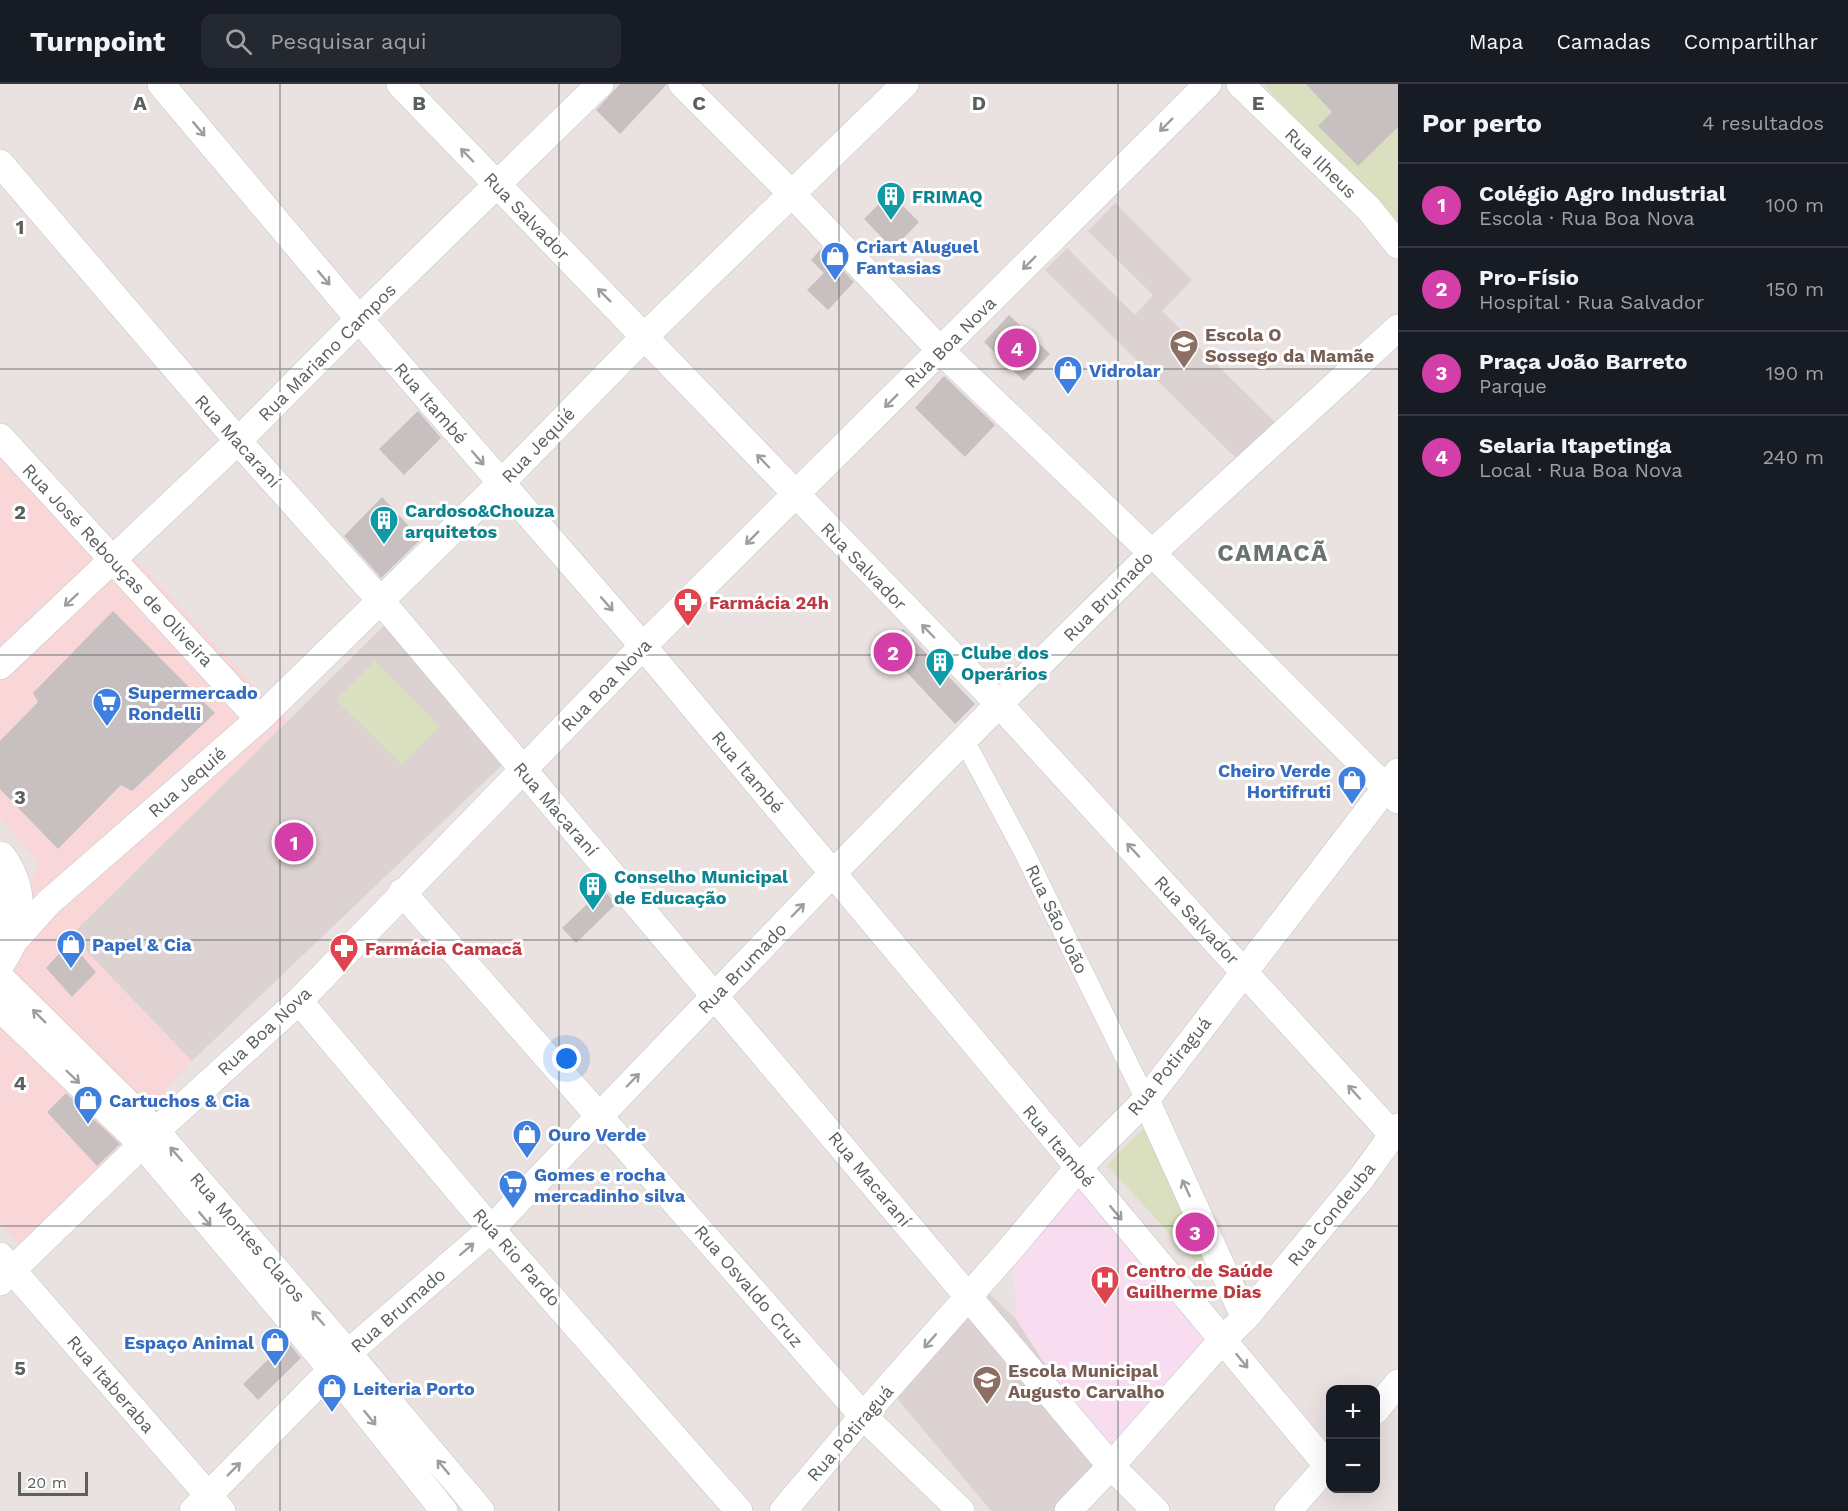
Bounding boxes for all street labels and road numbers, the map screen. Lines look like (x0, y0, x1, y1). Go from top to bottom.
street label: Rua Ilheus (1281, 124, 1361, 202)
street label: Rua Salvador (480, 168, 574, 264)
street label: Rua Mariano Campos (254, 279, 400, 425)
street label: Rua Boa Nova (900, 292, 1000, 392)
street label: Rua Itambé (390, 358, 472, 448)
street label: Rua Macaraní (191, 390, 285, 492)
street label: Rua Jequié (497, 403, 579, 487)
street label: Rua José Rebouças de Oliveira (18, 459, 218, 671)
street label: Rua Salvador (817, 518, 911, 614)
street label: Rua Brumado (1059, 547, 1157, 645)
street label: Rua Boa Nova (557, 634, 655, 736)
street label: Rua Itambé (708, 727, 788, 817)
street label: Rua Jequié (144, 742, 230, 822)
street label: Rua Macaraní (509, 758, 603, 860)
street label: Rua São João (1022, 861, 1092, 977)
street label: Rua Salvador (1150, 871, 1244, 969)
street label: Rua Brumado (693, 918, 791, 1018)
street label: Rua Boa Nova (213, 982, 315, 1080)
street label: Rua Potiraguá (1123, 1012, 1215, 1120)
street label: Rua Itambé (1019, 1101, 1099, 1191)
street label: Rua Macaraní (824, 1127, 916, 1231)
street label: Rua Condeuba (1283, 1158, 1379, 1270)
street label: Rua Montes Claros (186, 1168, 310, 1306)
street label: Rua Rio Pardo (469, 1204, 565, 1310)
street label: Rua Osvaldo Cruz (690, 1221, 808, 1351)
street label: Rua Brumado (346, 1263, 450, 1357)
street label: Rua Itaberaba (63, 1331, 159, 1437)
street label: Rua Potiraguá (802, 1381, 898, 1485)

